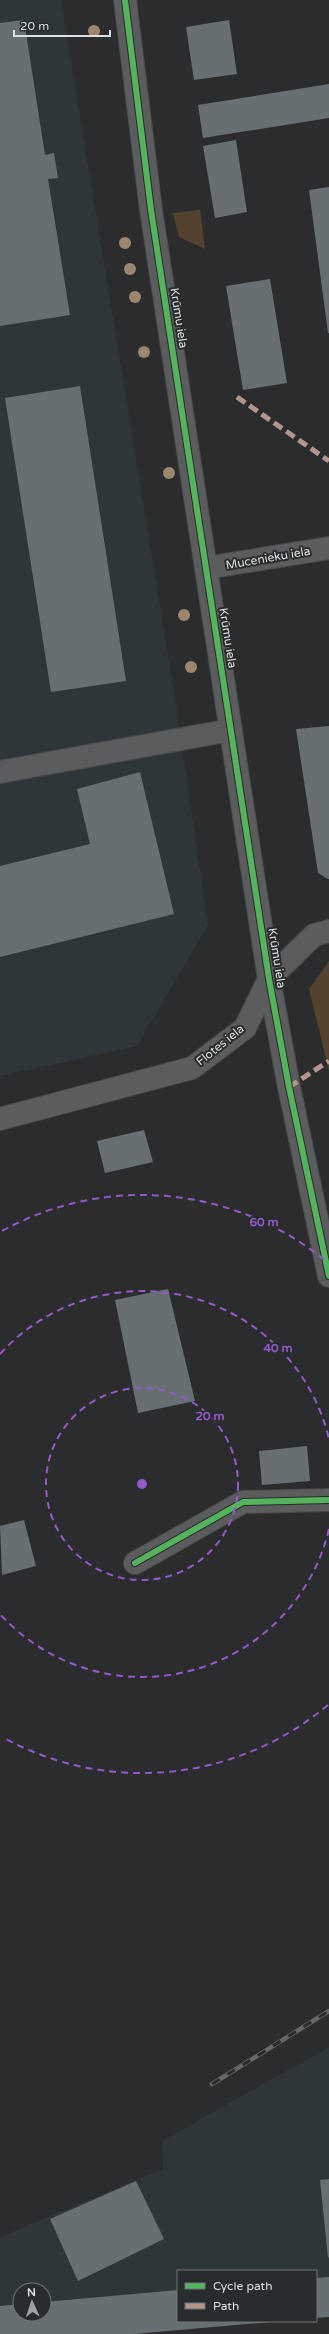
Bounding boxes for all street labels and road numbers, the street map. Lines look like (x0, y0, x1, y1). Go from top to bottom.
street label: Krūmu iela (167, 287, 191, 349)
street label: Mucenieku iela (225, 544, 311, 572)
street label: Krūmu iela (216, 607, 240, 669)
street label: Krūmu iela (265, 927, 289, 989)
street label: Flotes iela (193, 1022, 247, 1068)

